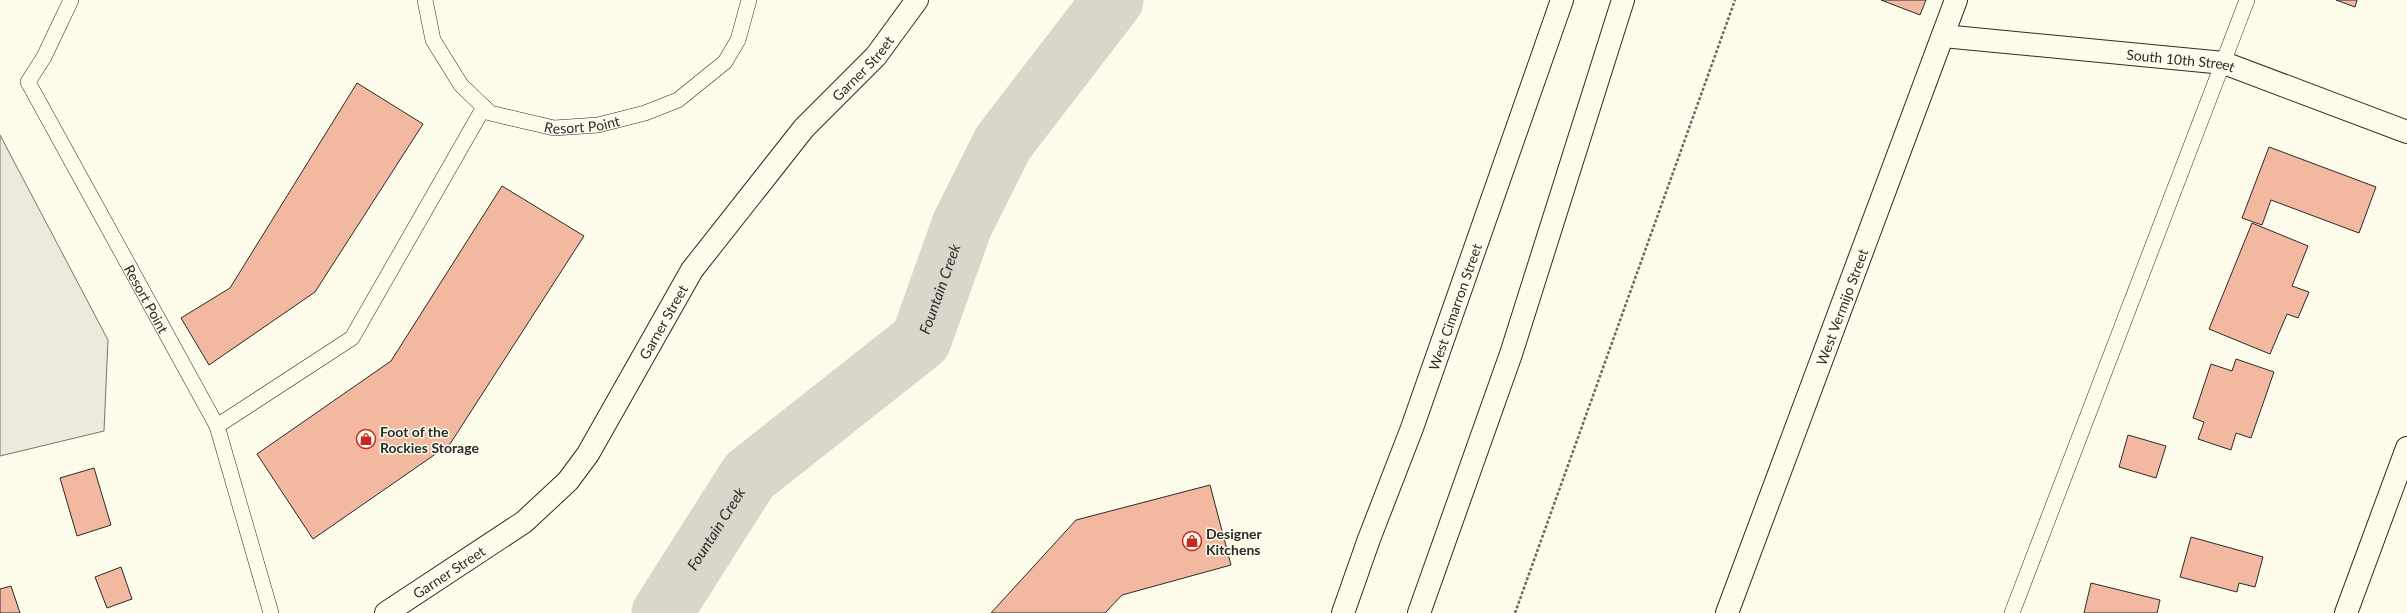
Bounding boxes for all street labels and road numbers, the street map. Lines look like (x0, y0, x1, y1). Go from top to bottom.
street label: Garner Street (828, 32, 897, 104)
street label: South 10th Street (2126, 45, 2238, 75)
street label: Resort Point (543, 111, 621, 137)
street label: West Cimarron Street (1424, 241, 1485, 372)
street label: West Vermijo Street (1812, 246, 1871, 367)
street label: Resort Point (121, 261, 173, 336)
street label: Garner Street (635, 281, 691, 362)
street label: Garner Street (409, 542, 488, 602)

